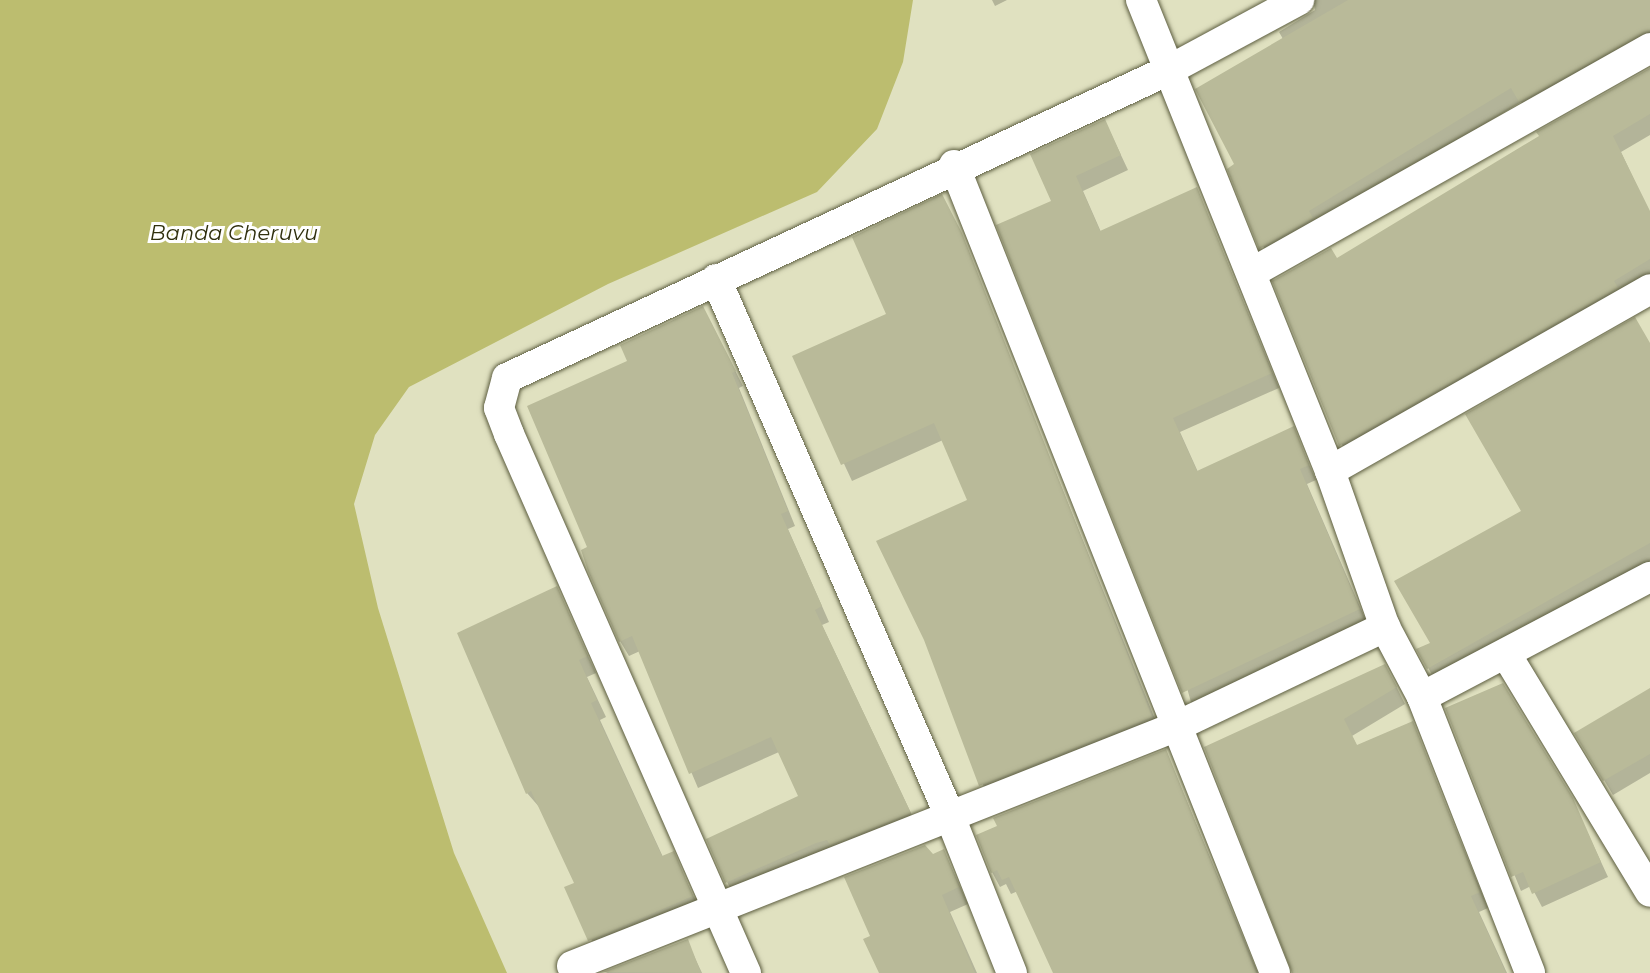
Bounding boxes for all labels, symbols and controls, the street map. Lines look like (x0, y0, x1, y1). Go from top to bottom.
water label: Banda Cheruvu (150, 220, 318, 246)

